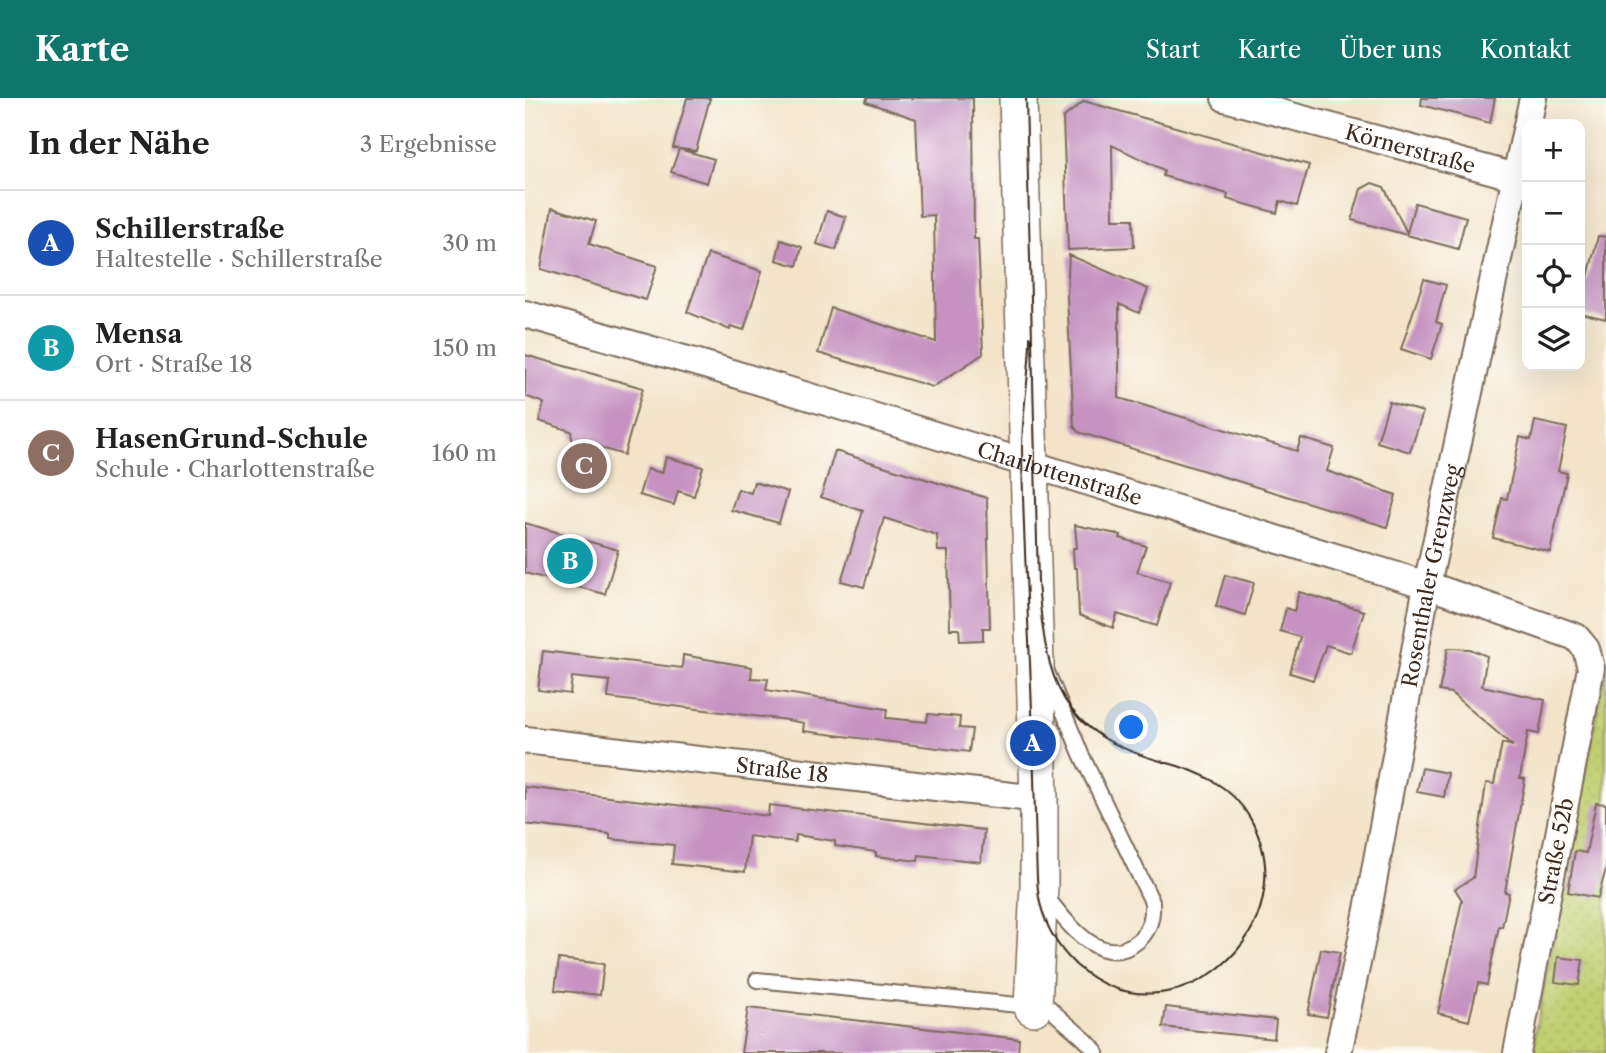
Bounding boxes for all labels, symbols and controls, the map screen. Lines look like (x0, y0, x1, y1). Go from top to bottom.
text: Karte (35, 29, 130, 70)
text: Start (1146, 35, 1200, 64)
text: Karte (1238, 35, 1301, 64)
text: Über uns (1339, 35, 1442, 64)
text: Kontakt (1480, 35, 1571, 64)
street label: Körnerstraße (1342, 119, 1478, 178)
map controls (1522, 119, 1585, 371)
button: + (1522, 119, 1585, 182)
text: In der Nähe (28, 125, 210, 162)
text: 3 Ergebnisse (360, 130, 497, 158)
button: − (1522, 182, 1585, 245)
text: Schillerstraße (95, 213, 285, 245)
text: A (42, 229, 60, 257)
text: 30 m (442, 229, 497, 257)
text: Haltestelle · Schillerstraße (95, 245, 383, 273)
button: locate (1522, 245, 1585, 308)
button: layers (1522, 308, 1585, 371)
text: Mensa (95, 318, 183, 350)
text: B (42, 334, 60, 362)
text: 150 m (433, 334, 497, 362)
text: Ort · Straße 18 (95, 350, 253, 378)
text: HasenGrund-Schule (95, 423, 368, 455)
street label: Charlottenstraße (974, 436, 1145, 510)
text: C (42, 439, 60, 467)
text: 160 m (432, 439, 497, 467)
pin: C (561, 440, 607, 492)
text: Schule · Charlottenstraße (95, 455, 375, 483)
street label: Rosenthaler Grenzweg (1396, 461, 1466, 689)
pin: B (547, 535, 593, 587)
your location (1114, 710, 1148, 744)
pin: A (1010, 717, 1056, 769)
street label: Straße 18 (735, 752, 830, 787)
street label: Straße 52b (1533, 796, 1579, 906)

